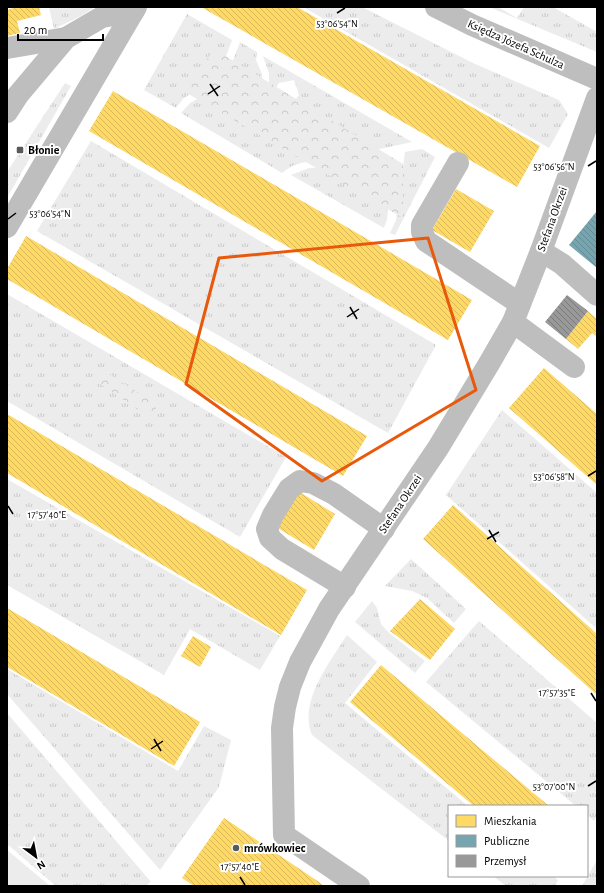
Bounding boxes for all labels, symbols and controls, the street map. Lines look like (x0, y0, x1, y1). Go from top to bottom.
scale bar (18, 16, 103, 42)
street label: Księdza Józefa Schulza (466, 17, 567, 71)
text: 53°06'54"N (316, 19, 358, 29)
text: 20 m (24, 24, 47, 36)
place label: Błonie (28, 144, 60, 156)
marker: Błonie (15, 145, 25, 155)
text: 53°06'56"N (533, 162, 575, 172)
street label: Stefana Okrzei (535, 185, 569, 253)
text: 53°06'54"N (29, 209, 71, 219)
text: 53°06'58"N (533, 472, 575, 482)
street label: Stefana Okrzei (376, 473, 424, 535)
text: 17°57'40"E (28, 510, 66, 520)
text: 17°57'35"E (539, 688, 575, 698)
text: 53°07'00"N (533, 782, 575, 792)
legend (448, 805, 588, 877)
text: Mieszkania (484, 815, 537, 827)
text: Publiczne (484, 835, 530, 847)
north arrow (16, 837, 56, 877)
place label: mrówkowiec (244, 842, 306, 854)
marker: mrówkowiec (231, 843, 241, 853)
text: Przemysł (484, 855, 527, 868)
text: N (35, 858, 47, 872)
text: 17°57'40"E (221, 862, 259, 872)

